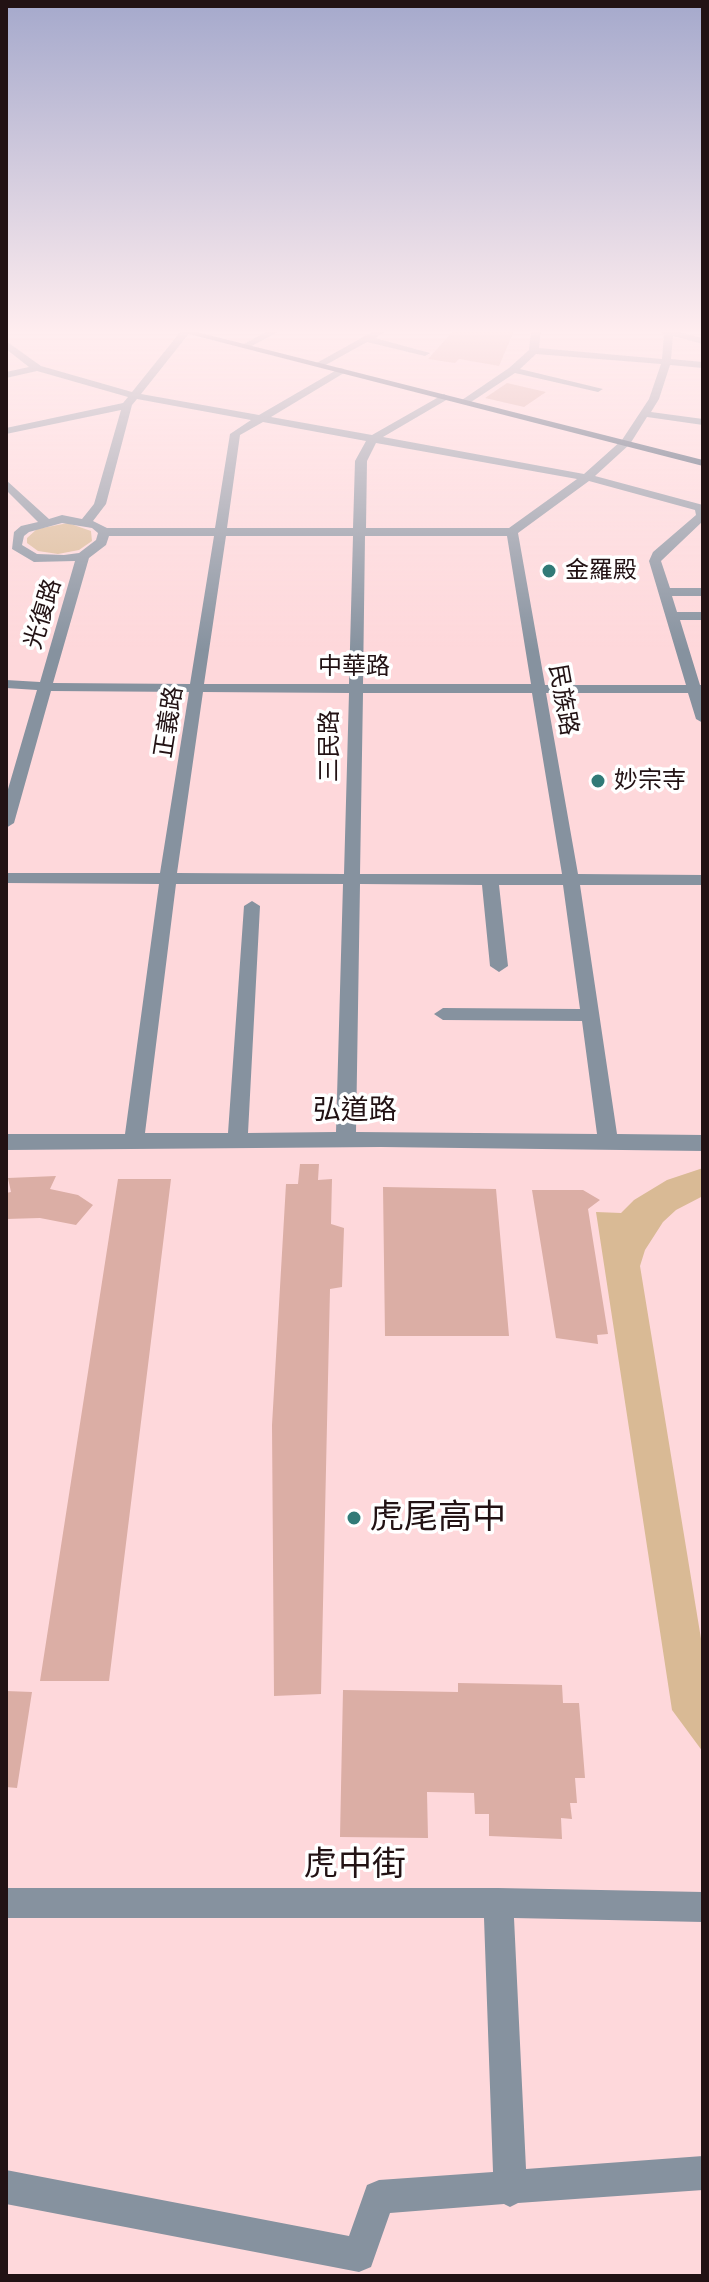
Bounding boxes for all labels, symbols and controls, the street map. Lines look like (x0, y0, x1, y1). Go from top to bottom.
place label: 金羅殿 (565, 557, 637, 585)
marker: 金羅殿 (540, 562, 558, 580)
street label: 光復路 (19, 575, 67, 653)
street label: 中華路 (318, 653, 390, 681)
street label: 民族路 (543, 662, 583, 738)
street label: 正義路 (149, 684, 189, 760)
street label: 三民路 (316, 710, 344, 782)
place label: 妙宗寺 (614, 767, 686, 795)
marker: 妙宗寺 (589, 772, 607, 790)
street label: 弘道路 (313, 1094, 397, 1128)
place label: 虎尾高中 (370, 1498, 506, 1538)
marker: 虎尾高中 (345, 1509, 363, 1527)
street label: 虎中街 (304, 1845, 406, 1885)

